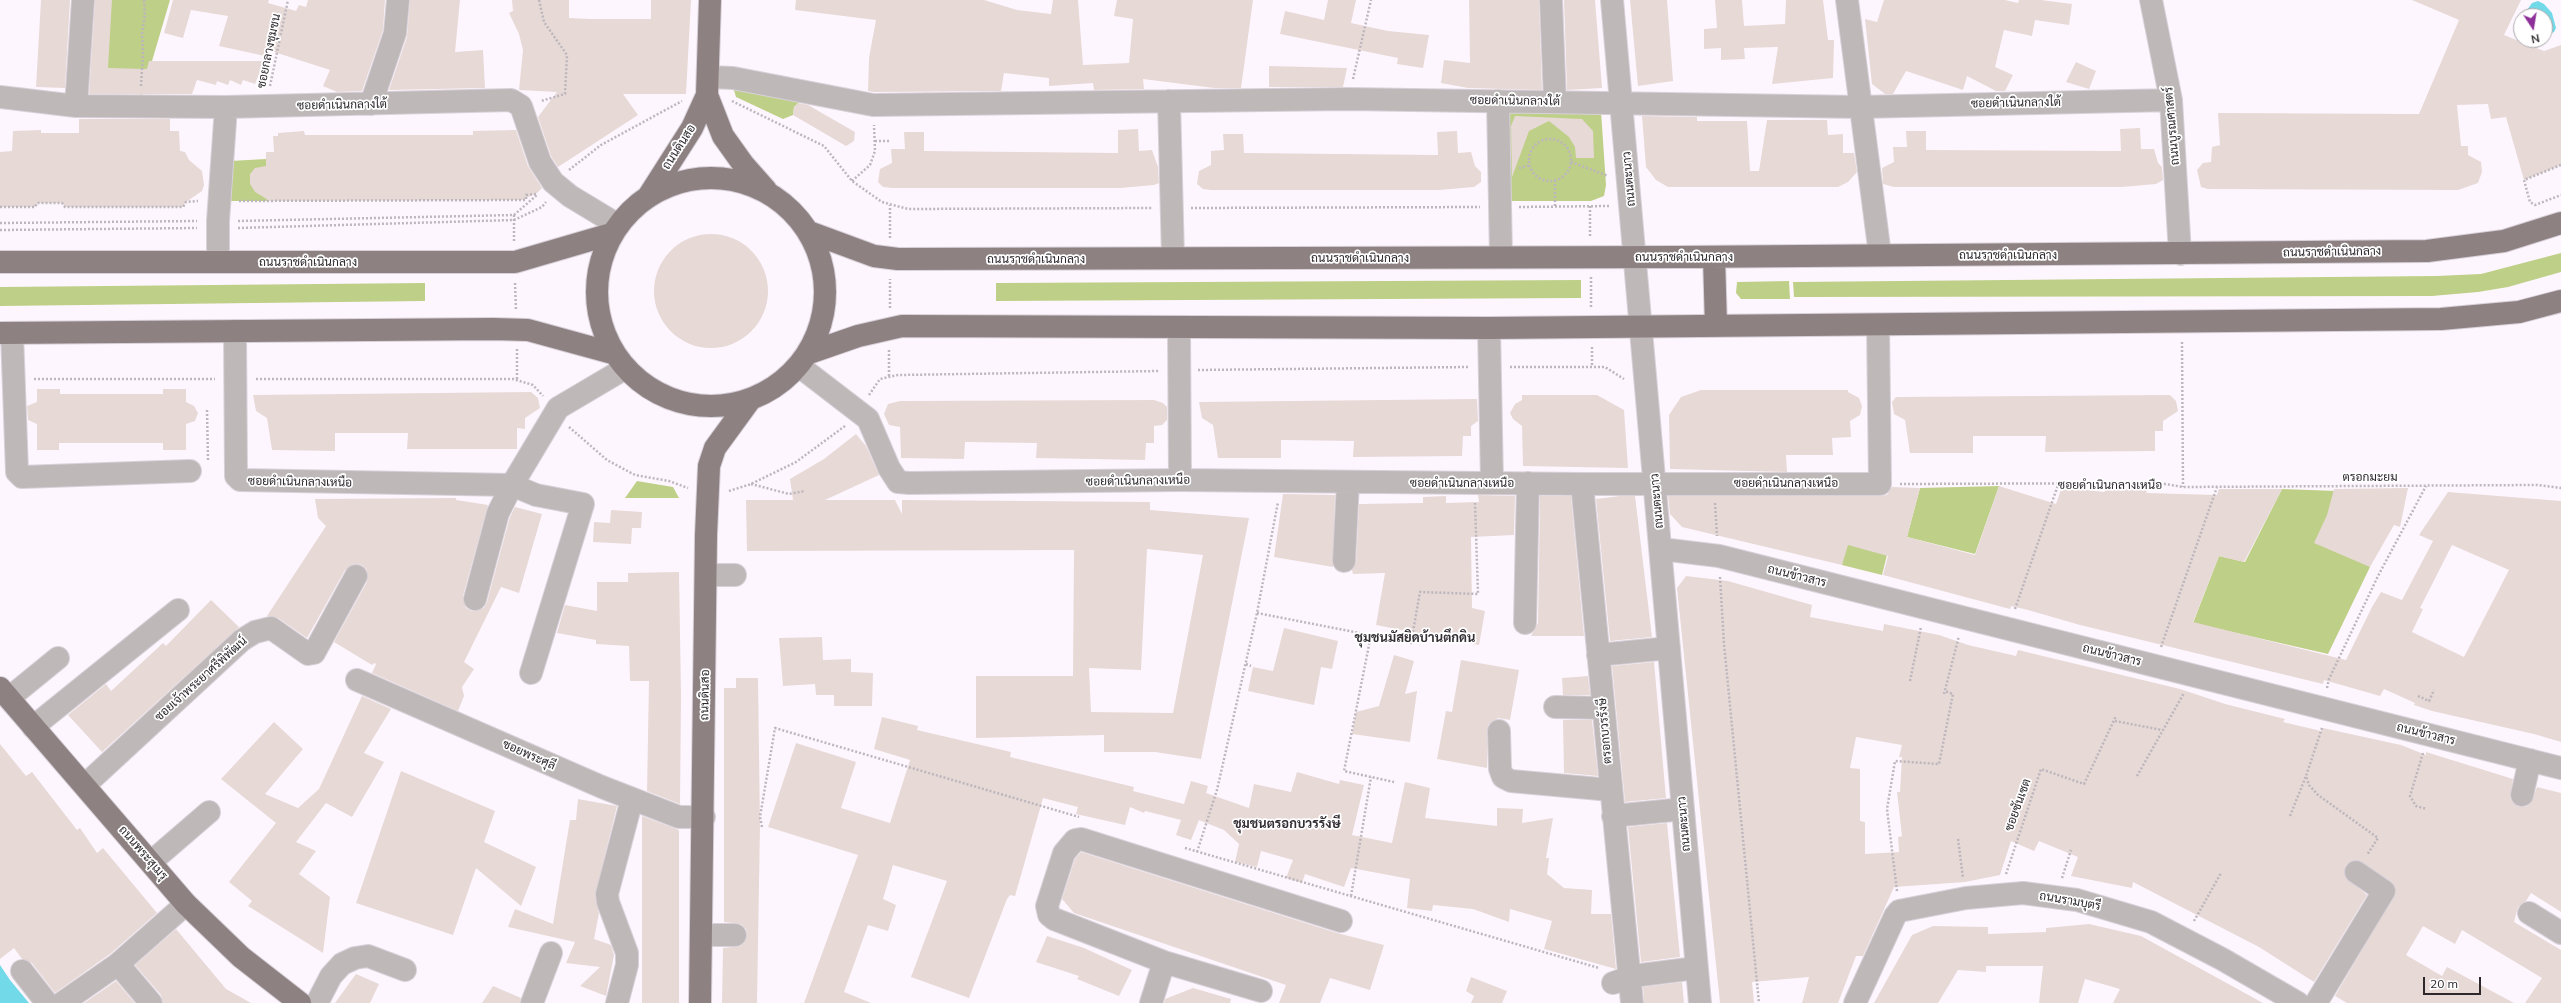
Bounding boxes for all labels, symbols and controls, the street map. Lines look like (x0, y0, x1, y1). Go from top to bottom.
north arrow (2513, 8, 2553, 48)
street label: ซอยกลางชุมชน (254, 12, 284, 90)
text: N (2530, 31, 2541, 46)
street label: ถนนบูรณศาสตร์ (2161, 86, 2183, 166)
street label: ซอยดำเนินกลางใต้ (1470, 93, 1560, 109)
street label: ซอยดำเนินกลางใต้ (1971, 95, 2061, 111)
street label: ซอยดำเนินกลางใต้ (297, 97, 387, 113)
street label: ถนนดินสอ (659, 122, 699, 172)
street label: ถนนตะนาว (1619, 151, 1639, 207)
street label: ถนนราชดำเนินกลาง (2283, 244, 2381, 260)
street label: ถนนราชดำเนินกลาง (1959, 248, 2057, 262)
street label: ถนนราชดำเนินกลาง (1635, 250, 1733, 264)
street label: ถนนราชดำเนินกลาง (1311, 251, 1409, 265)
street label: ถนนราชดำเนินกลาง (987, 252, 1085, 266)
street label: ถนนราชดำเนินกลาง (259, 255, 357, 269)
street label: ตรอกมะยม (2342, 470, 2398, 484)
street label: ซอยดำเนินกลางเหนือ (1086, 473, 1190, 489)
street label: ถนนตะนาว (1647, 473, 1667, 529)
street label: ซอยดำเนินกลางเหนือ (248, 474, 352, 490)
street label: ซอยดำเนินกลางเหนือ (1410, 476, 1514, 490)
street label: ซอยดำเนินกลางเหนือ (1734, 476, 1838, 490)
street label: ซอยดำเนินกลางเหนือ (2058, 478, 2162, 492)
street label: ถนนข้าวสาร (1766, 562, 1828, 590)
district label: ชุมชนมัสยิดบ้านตึกดิน (1354, 630, 1476, 646)
street label: ซอยเจ้าพระยาศรีพิพัฒน์ (152, 634, 250, 724)
street label: ถนนข้าวสาร (2081, 641, 2143, 669)
street label: ถนนดินสอ (697, 669, 713, 721)
street label: ตรอกบวรรังษี (1595, 697, 1615, 765)
street label: ถนนข้าวสาร (2395, 720, 2457, 748)
street label: ซอยพระศุลี (500, 737, 558, 773)
street label: ซอยซันเซต (2002, 777, 2034, 833)
street label: ถนนตะนาว (1674, 796, 1694, 852)
district label: ชุมชนตรอกบวรรังษี (1233, 816, 1341, 832)
street label: ถนนพระสุเมรุ (116, 823, 170, 883)
street label: ถนนรามบุตรี (2038, 889, 2102, 913)
scale bar (2425, 969, 2483, 995)
text: 20 m (2430, 976, 2458, 991)

